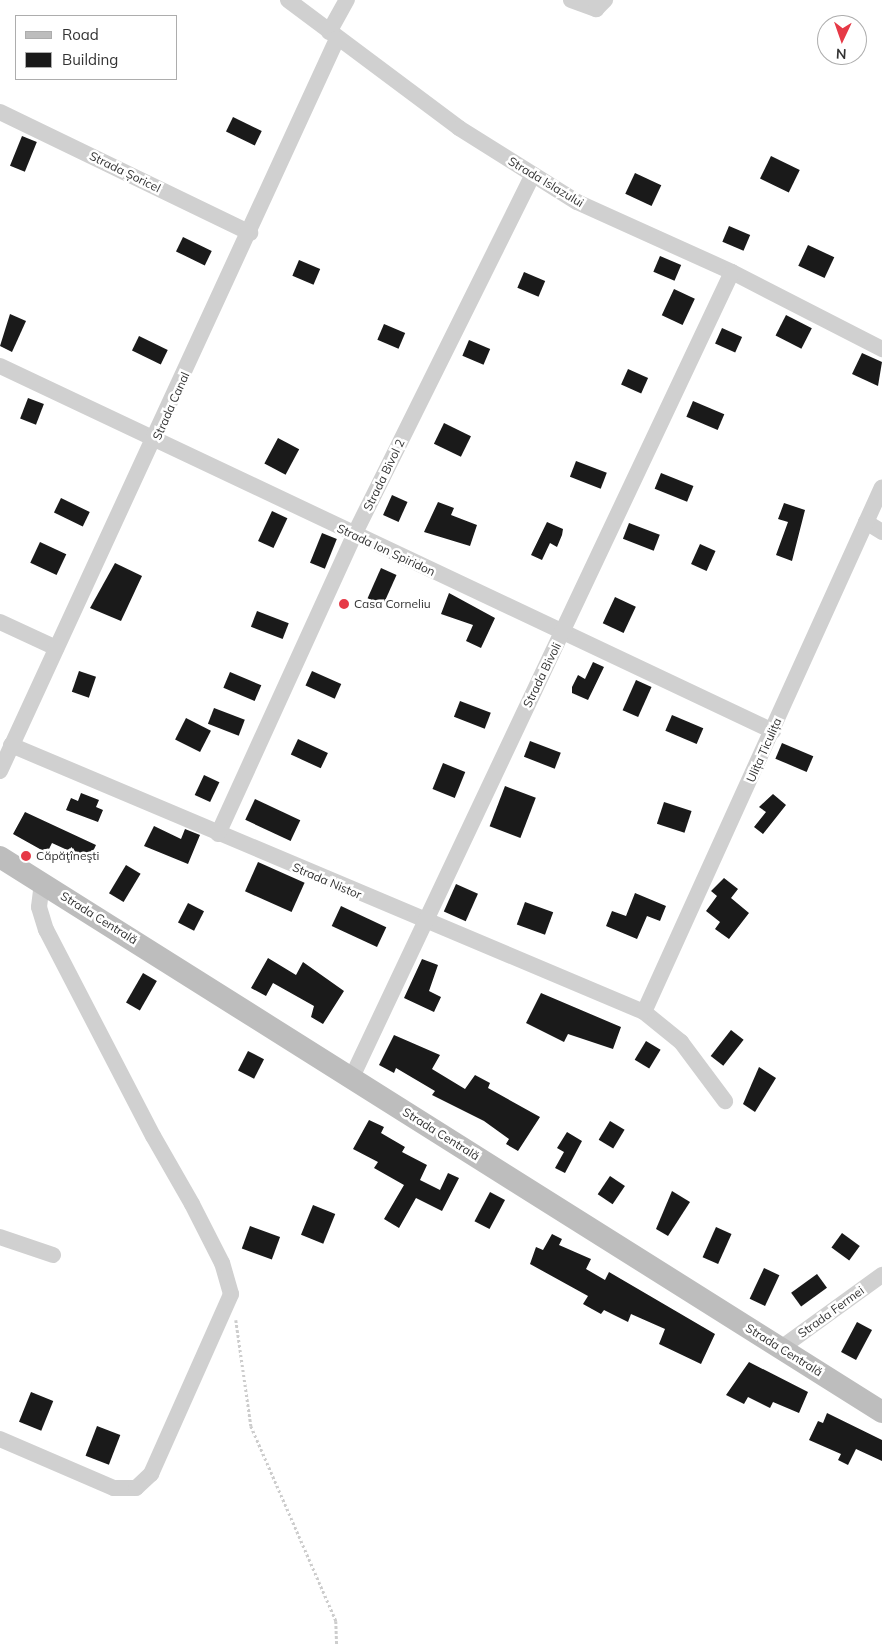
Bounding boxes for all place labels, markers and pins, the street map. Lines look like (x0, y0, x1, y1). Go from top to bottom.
place label: Casa Corneliu (354, 597, 431, 611)
marker: Casa Corneliu (338, 598, 350, 610)
place label: Căpăţîneşti (36, 849, 99, 863)
marker: Căpăţîneşti (20, 850, 32, 862)

